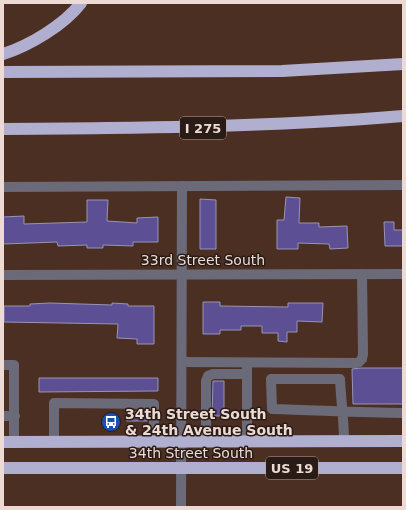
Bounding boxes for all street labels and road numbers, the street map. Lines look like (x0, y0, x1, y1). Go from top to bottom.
road number: I 275 (180, 117, 226, 139)
street label: 33rd Street South (141, 252, 265, 268)
street label: 34th Street South (129, 445, 253, 461)
road number: US 19 (266, 457, 318, 479)

